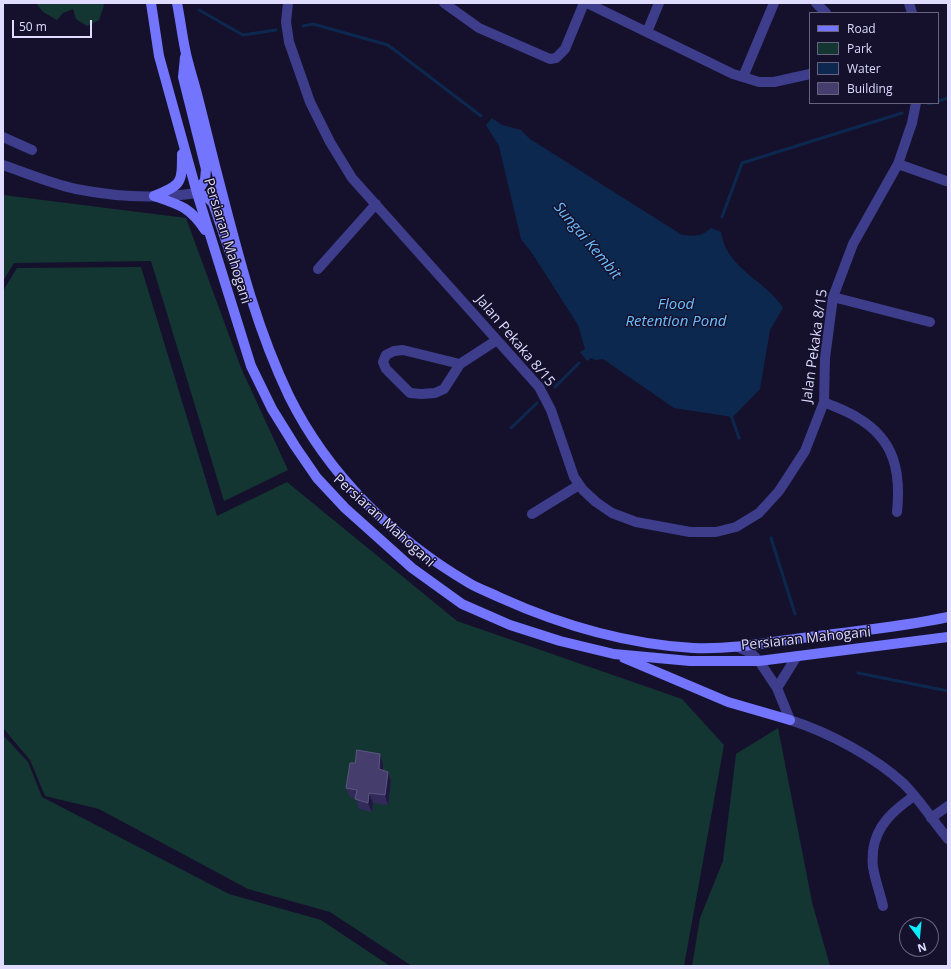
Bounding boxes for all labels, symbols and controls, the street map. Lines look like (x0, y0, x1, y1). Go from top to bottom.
scale bar (14, 12, 94, 38)
legend (809, 12, 939, 104)
text: 50 m (19, 18, 47, 35)
text: Road (847, 20, 876, 37)
text: Park (847, 40, 872, 57)
text: Water (847, 60, 881, 77)
text: Building (847, 80, 892, 97)
street label: Persiaran Mahogani (200, 176, 254, 306)
water label: Sungai Kembit (550, 199, 624, 283)
street label: Jalan Pekaka 8/15 (799, 288, 831, 404)
street label: Jalan Pekaka 8/15 (472, 292, 558, 390)
water label: Flood Retention Pond (625, 296, 727, 331)
street label: Persiaran Mahogani (330, 471, 438, 571)
street label: Persiaran Mahogani (740, 624, 872, 654)
north arrow (899, 917, 939, 957)
text: N (916, 940, 929, 956)

